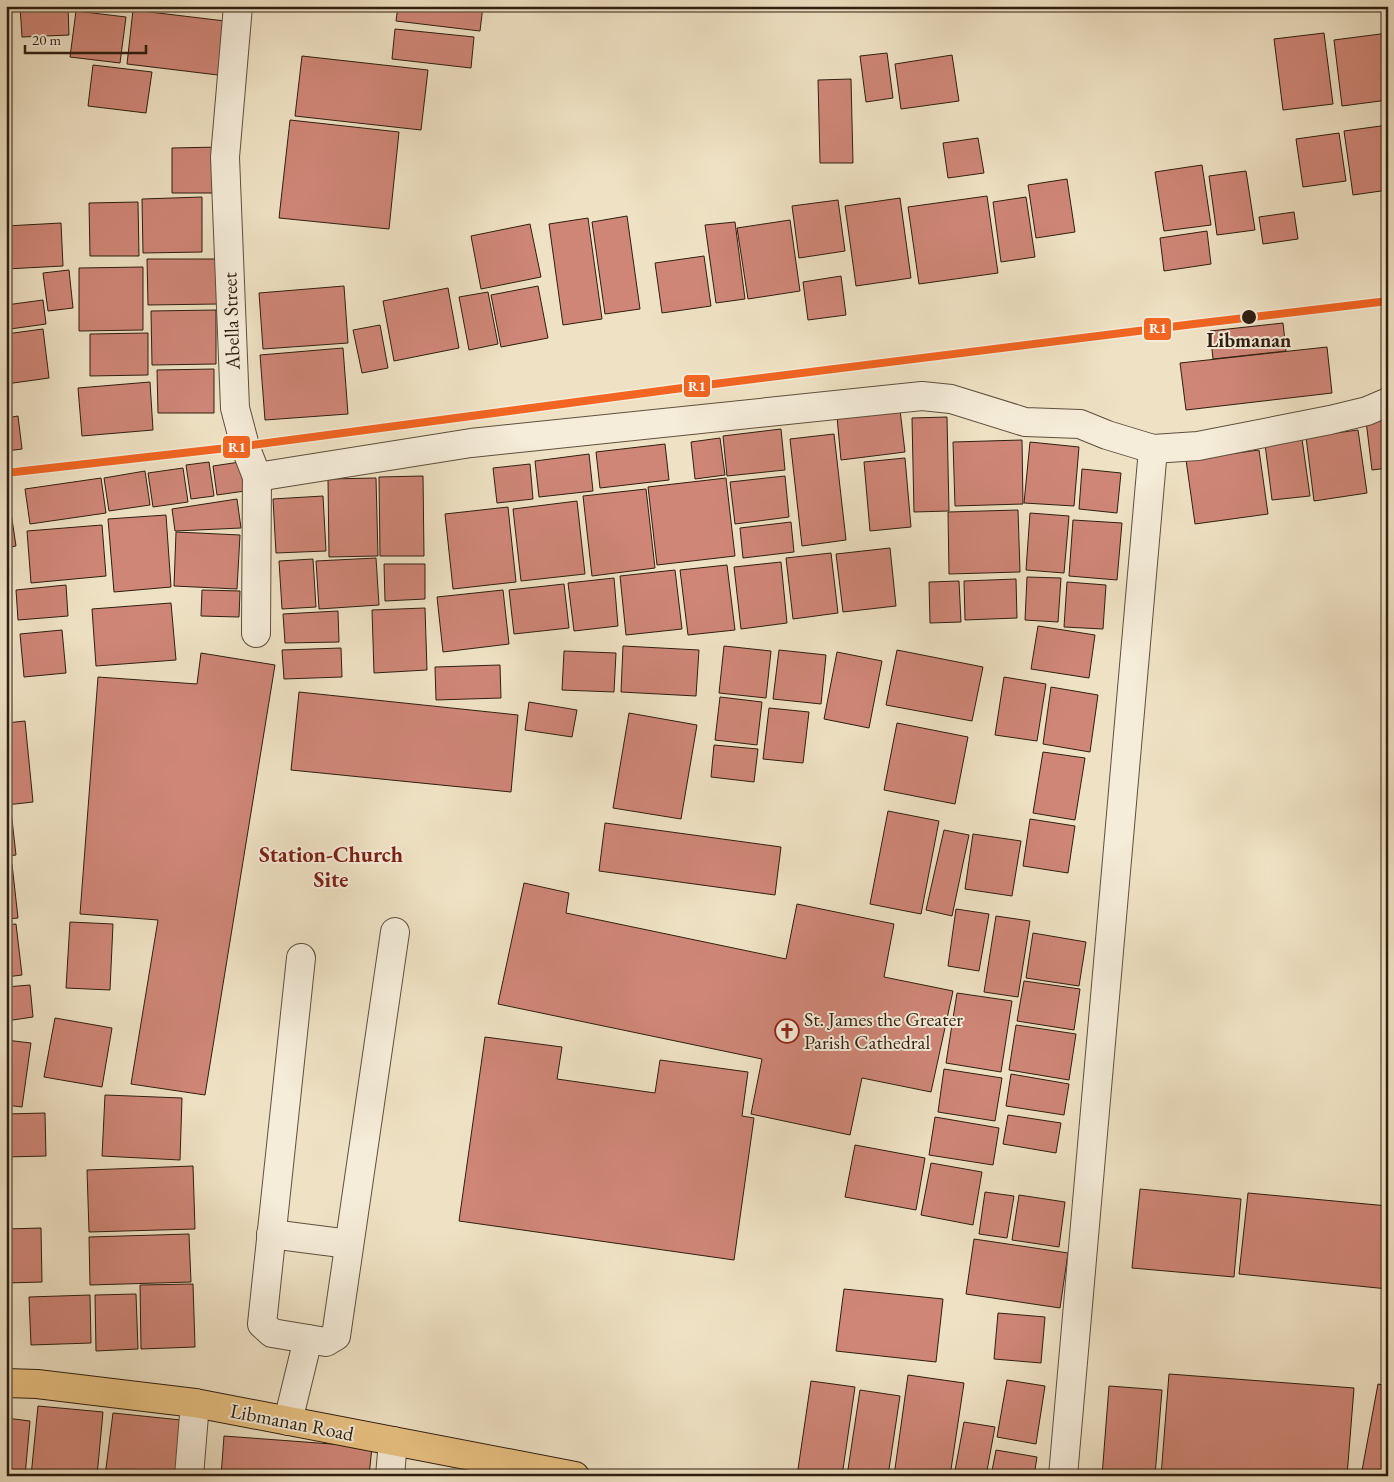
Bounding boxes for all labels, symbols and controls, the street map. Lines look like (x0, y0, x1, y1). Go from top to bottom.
scale bar (25, 22, 146, 54)
text: 20 m (32, 30, 61, 49)
street label: Abella Street (216, 271, 246, 371)
marker: Libmanan (1240, 308, 1258, 326)
line badge: R1 (1143, 317, 1172, 341)
text: R1 (1149, 319, 1167, 337)
place label: Libmanan (1207, 327, 1291, 353)
line badge: R1 (683, 374, 711, 398)
text: R1 (688, 377, 706, 395)
line badge: R1 (222, 435, 251, 459)
text: R1 (228, 438, 246, 456)
district label: Station-Church Site (259, 840, 403, 894)
place label: St. James the Greater Parish Cathedral (804, 1006, 963, 1055)
church icon: St. James the Greater Parish Cathedral (774, 1018, 800, 1044)
street label: Libmanan Road (228, 1397, 357, 1447)

